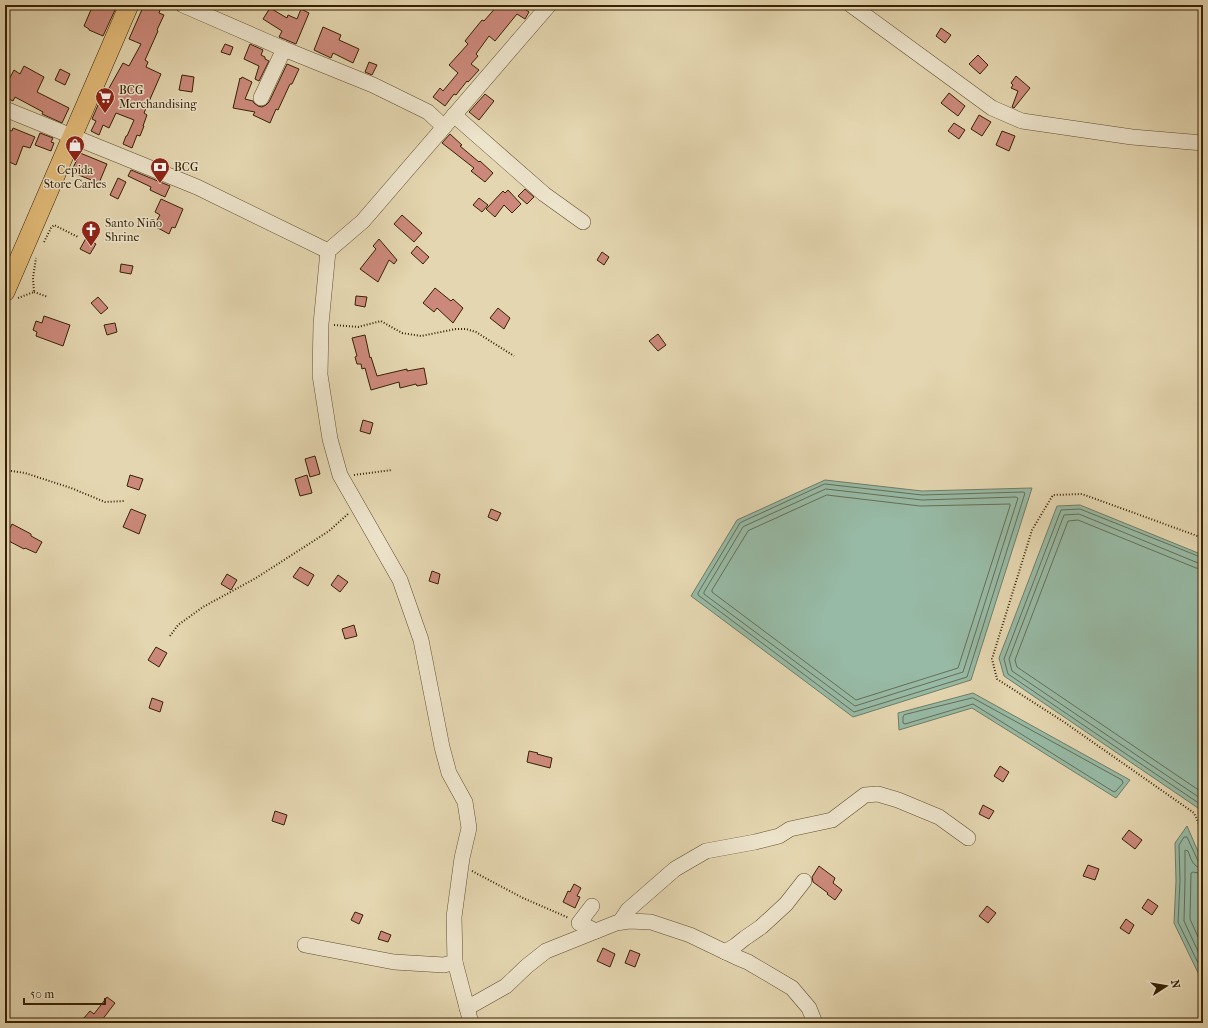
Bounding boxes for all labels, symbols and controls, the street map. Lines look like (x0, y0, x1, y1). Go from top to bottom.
place label: BCG Merchandising (119, 83, 197, 111)
supermarket icon: BCG Merchandising (94, 86, 116, 114)
shop icon: Cepida Store Carles (64, 134, 86, 162)
bank icon: BCG (149, 156, 171, 184)
place label: BCG (174, 160, 199, 174)
place label: Cepida Store Carles (44, 163, 107, 191)
place label: Santo Niño Shrine (105, 216, 162, 244)
church icon: Santo Niño Shrine (80, 219, 102, 247)
north arrow (1146, 966, 1186, 1006)
text: N (1168, 979, 1183, 990)
scale bar (24, 980, 105, 1006)
text: 50 m (30, 987, 54, 1001)

